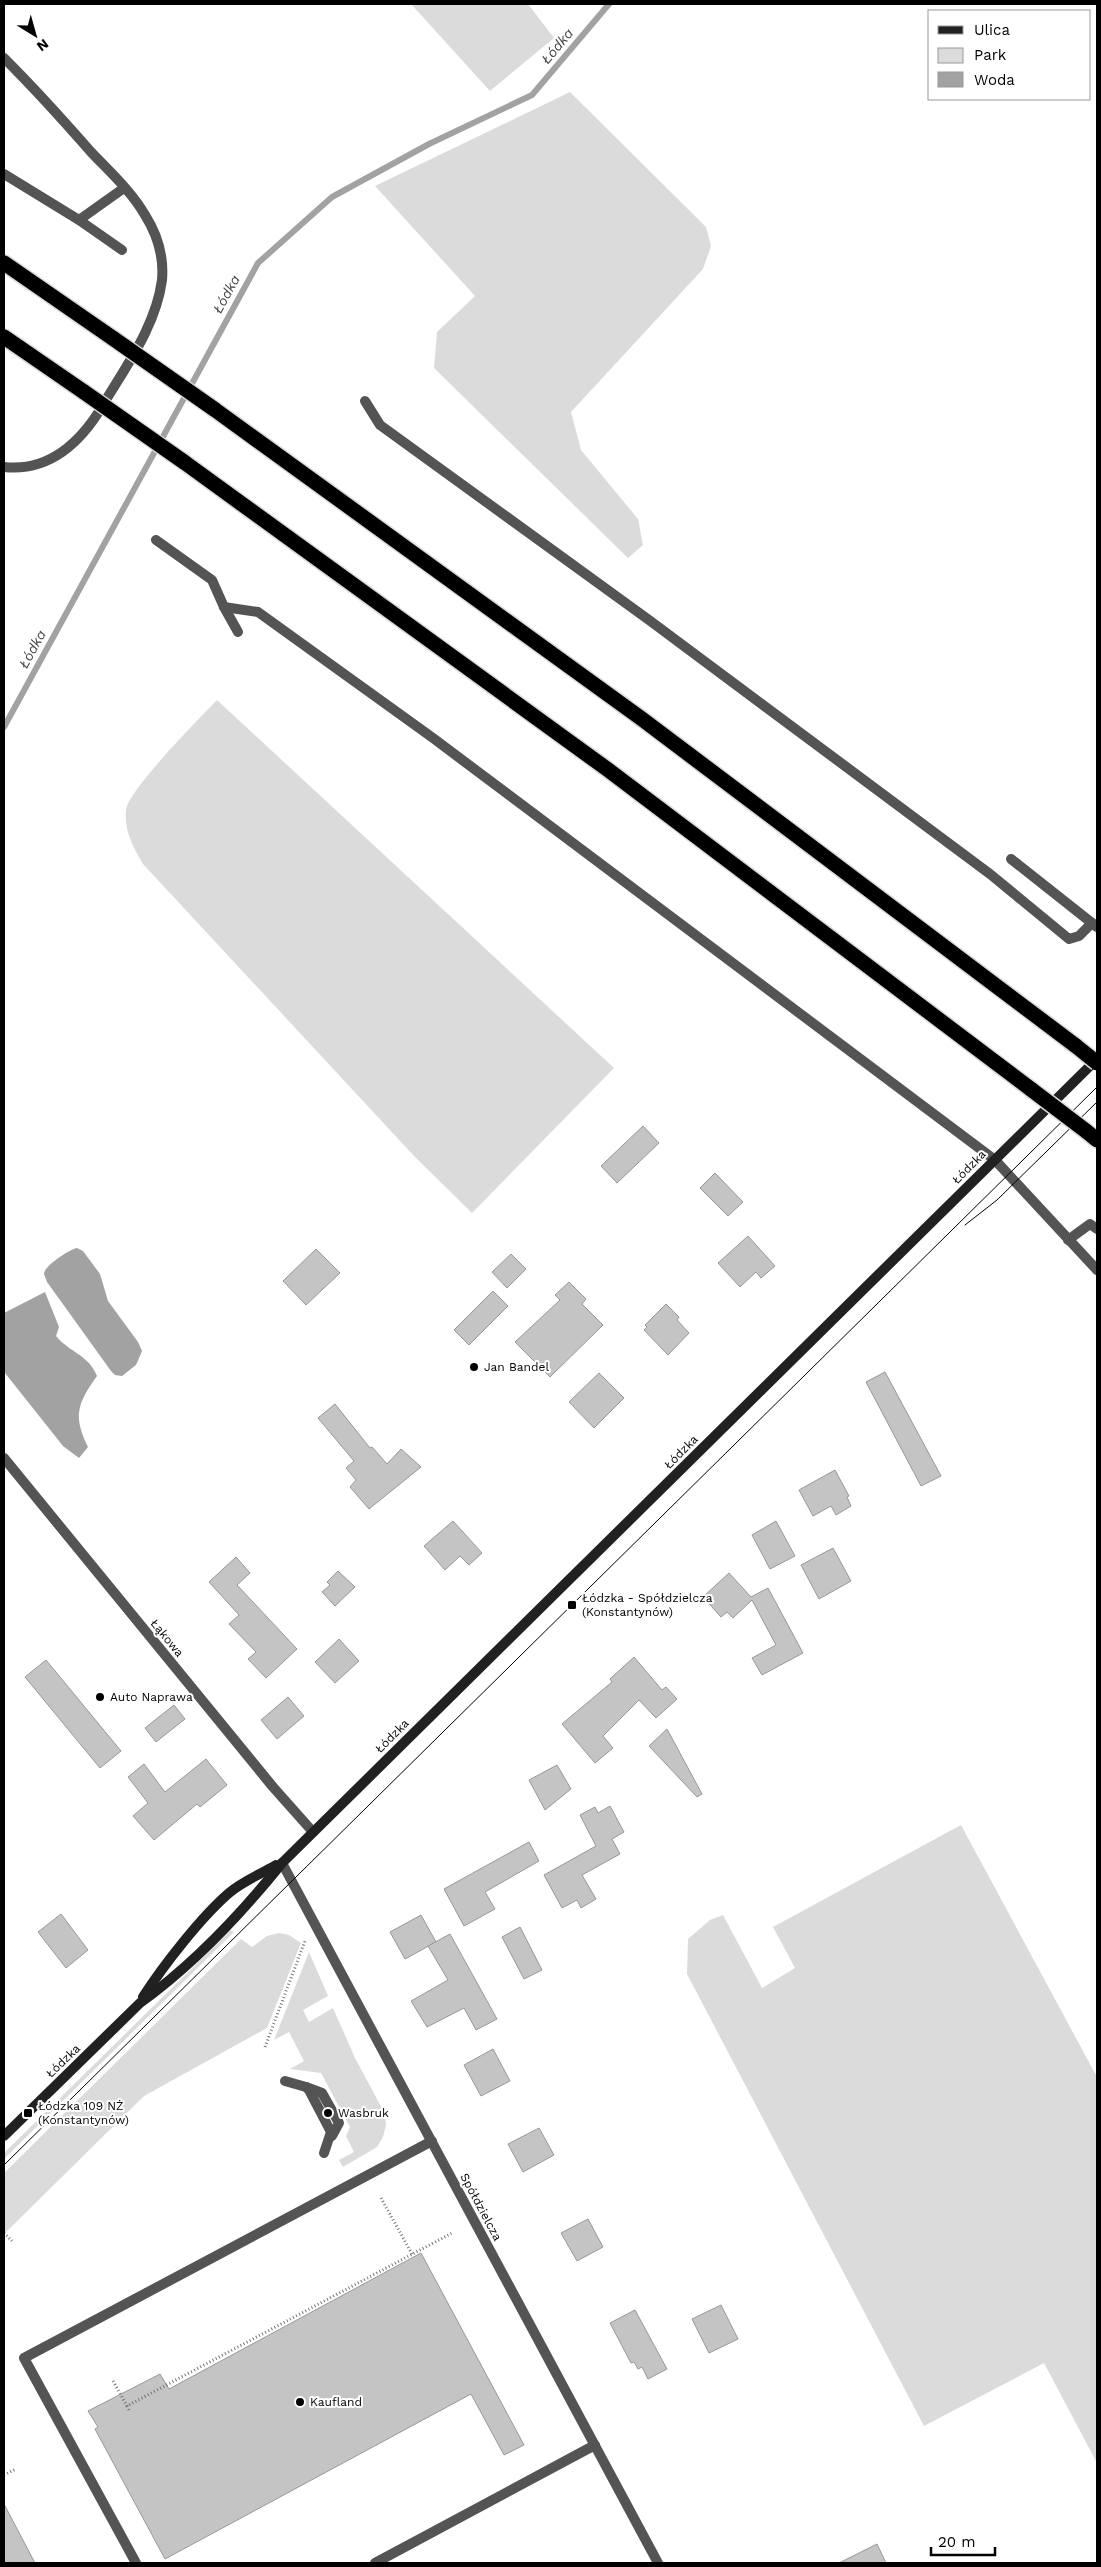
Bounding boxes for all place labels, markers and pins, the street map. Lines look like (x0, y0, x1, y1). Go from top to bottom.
place label: Jan Bandel (484, 1360, 549, 1374)
marker: Jan Bandel (468, 1361, 480, 1373)
place label: Łódzka - Spółdzielcza (Konstantynów) (582, 1591, 713, 1619)
marker: Łódzka - Spółdzielcza (Konstantynów) (566, 1599, 578, 1611)
place label: Auto Naprawa (110, 1690, 193, 1704)
marker: Auto Naprawa (94, 1691, 106, 1703)
place label: Łódzka 109 NŻ (Konstantynów) (38, 2099, 129, 2127)
place label: Wasbruk (338, 2106, 389, 2120)
marker: Łódzka 109 NŻ (Konstantynów) (22, 2107, 34, 2119)
marker: Wasbruk (322, 2107, 334, 2119)
place label: Kaufland (310, 2395, 362, 2409)
marker: Kaufland (294, 2396, 306, 2408)

